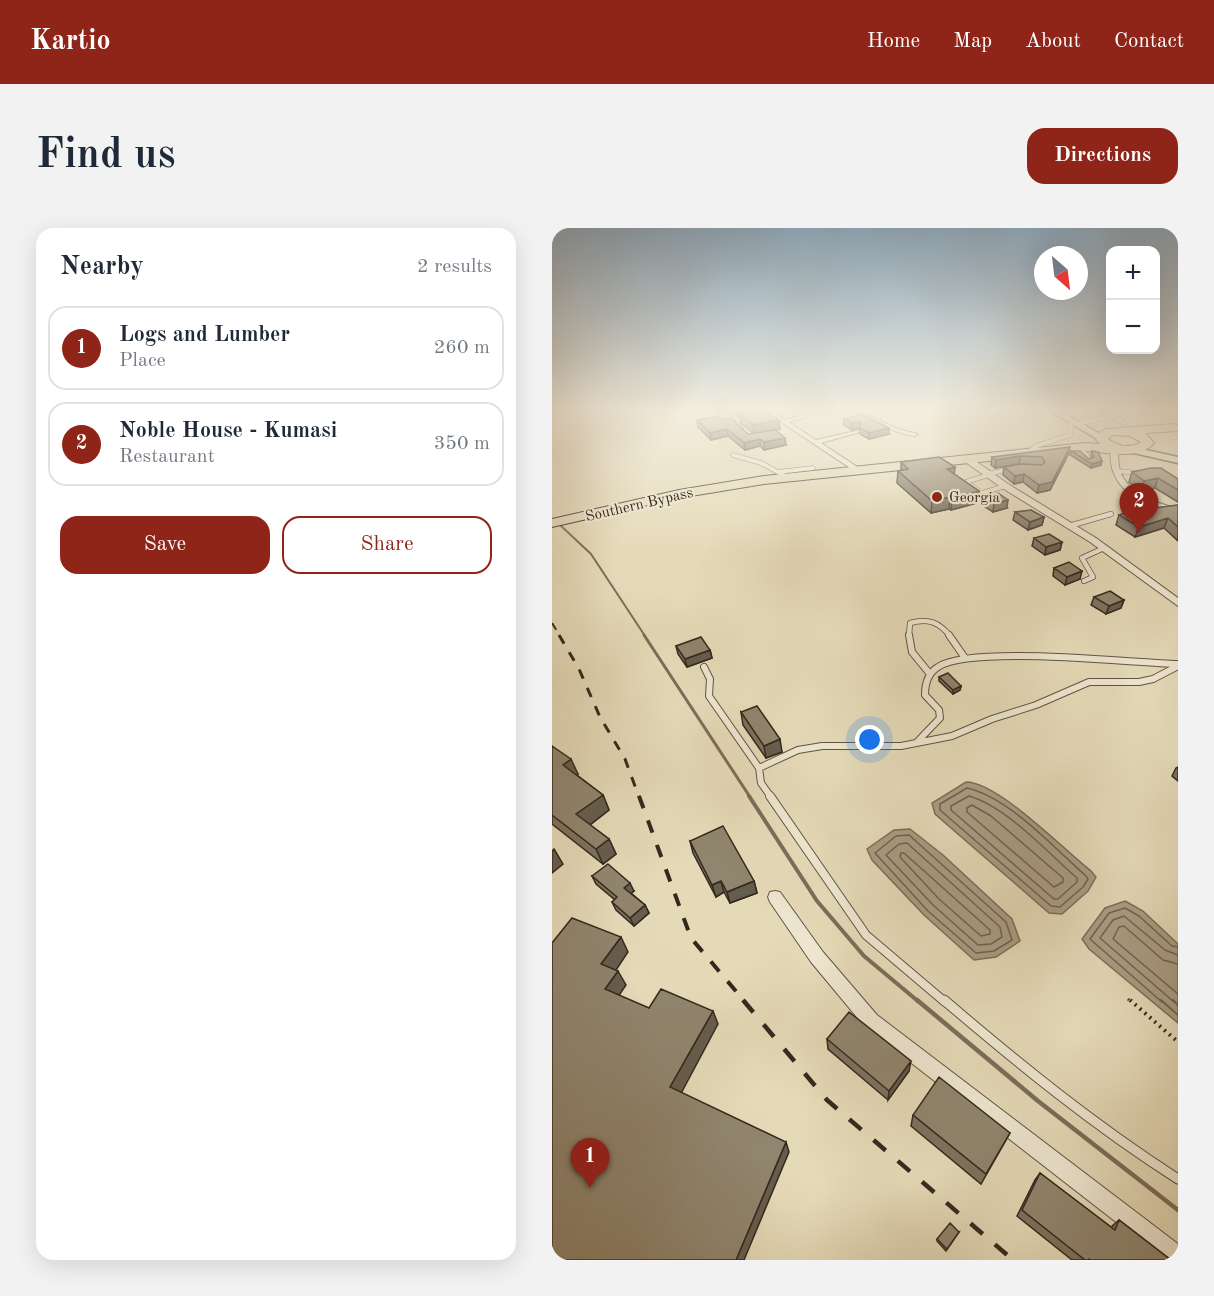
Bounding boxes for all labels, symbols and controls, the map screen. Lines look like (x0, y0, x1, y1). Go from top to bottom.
text: Kartio (30, 28, 111, 56)
text: Home (867, 31, 920, 52)
text: Map (953, 31, 992, 52)
text: About (1025, 31, 1081, 52)
text: Contact (1114, 31, 1184, 52)
button: Directions (1027, 128, 1178, 184)
text: Find us (36, 135, 175, 177)
north arrow (1034, 246, 1088, 300)
map controls (1106, 246, 1160, 354)
button: + (1106, 246, 1160, 300)
text: Nearby (60, 254, 144, 280)
text: 2 results (417, 257, 492, 277)
button: − (1106, 300, 1160, 354)
text: Logs and Lumber (119, 324, 290, 346)
text: 1 (76, 338, 87, 358)
text: 260 m (434, 338, 490, 358)
text: Place (119, 351, 166, 371)
text: Noble House - Kumasi (119, 420, 337, 442)
text: 2 (76, 434, 87, 454)
text: 350 m (434, 434, 490, 454)
text: Restaurant (119, 447, 215, 467)
pin: 2 (1120, 484, 1158, 533)
street label: Southern Bypass (584, 486, 695, 525)
marker: Georgia (930, 490, 944, 504)
place label: Georgia (949, 491, 1000, 506)
button: Save (60, 516, 270, 574)
button: Share (282, 516, 492, 574)
your location (855, 725, 884, 754)
pin: 1 (570, 1138, 609, 1188)

